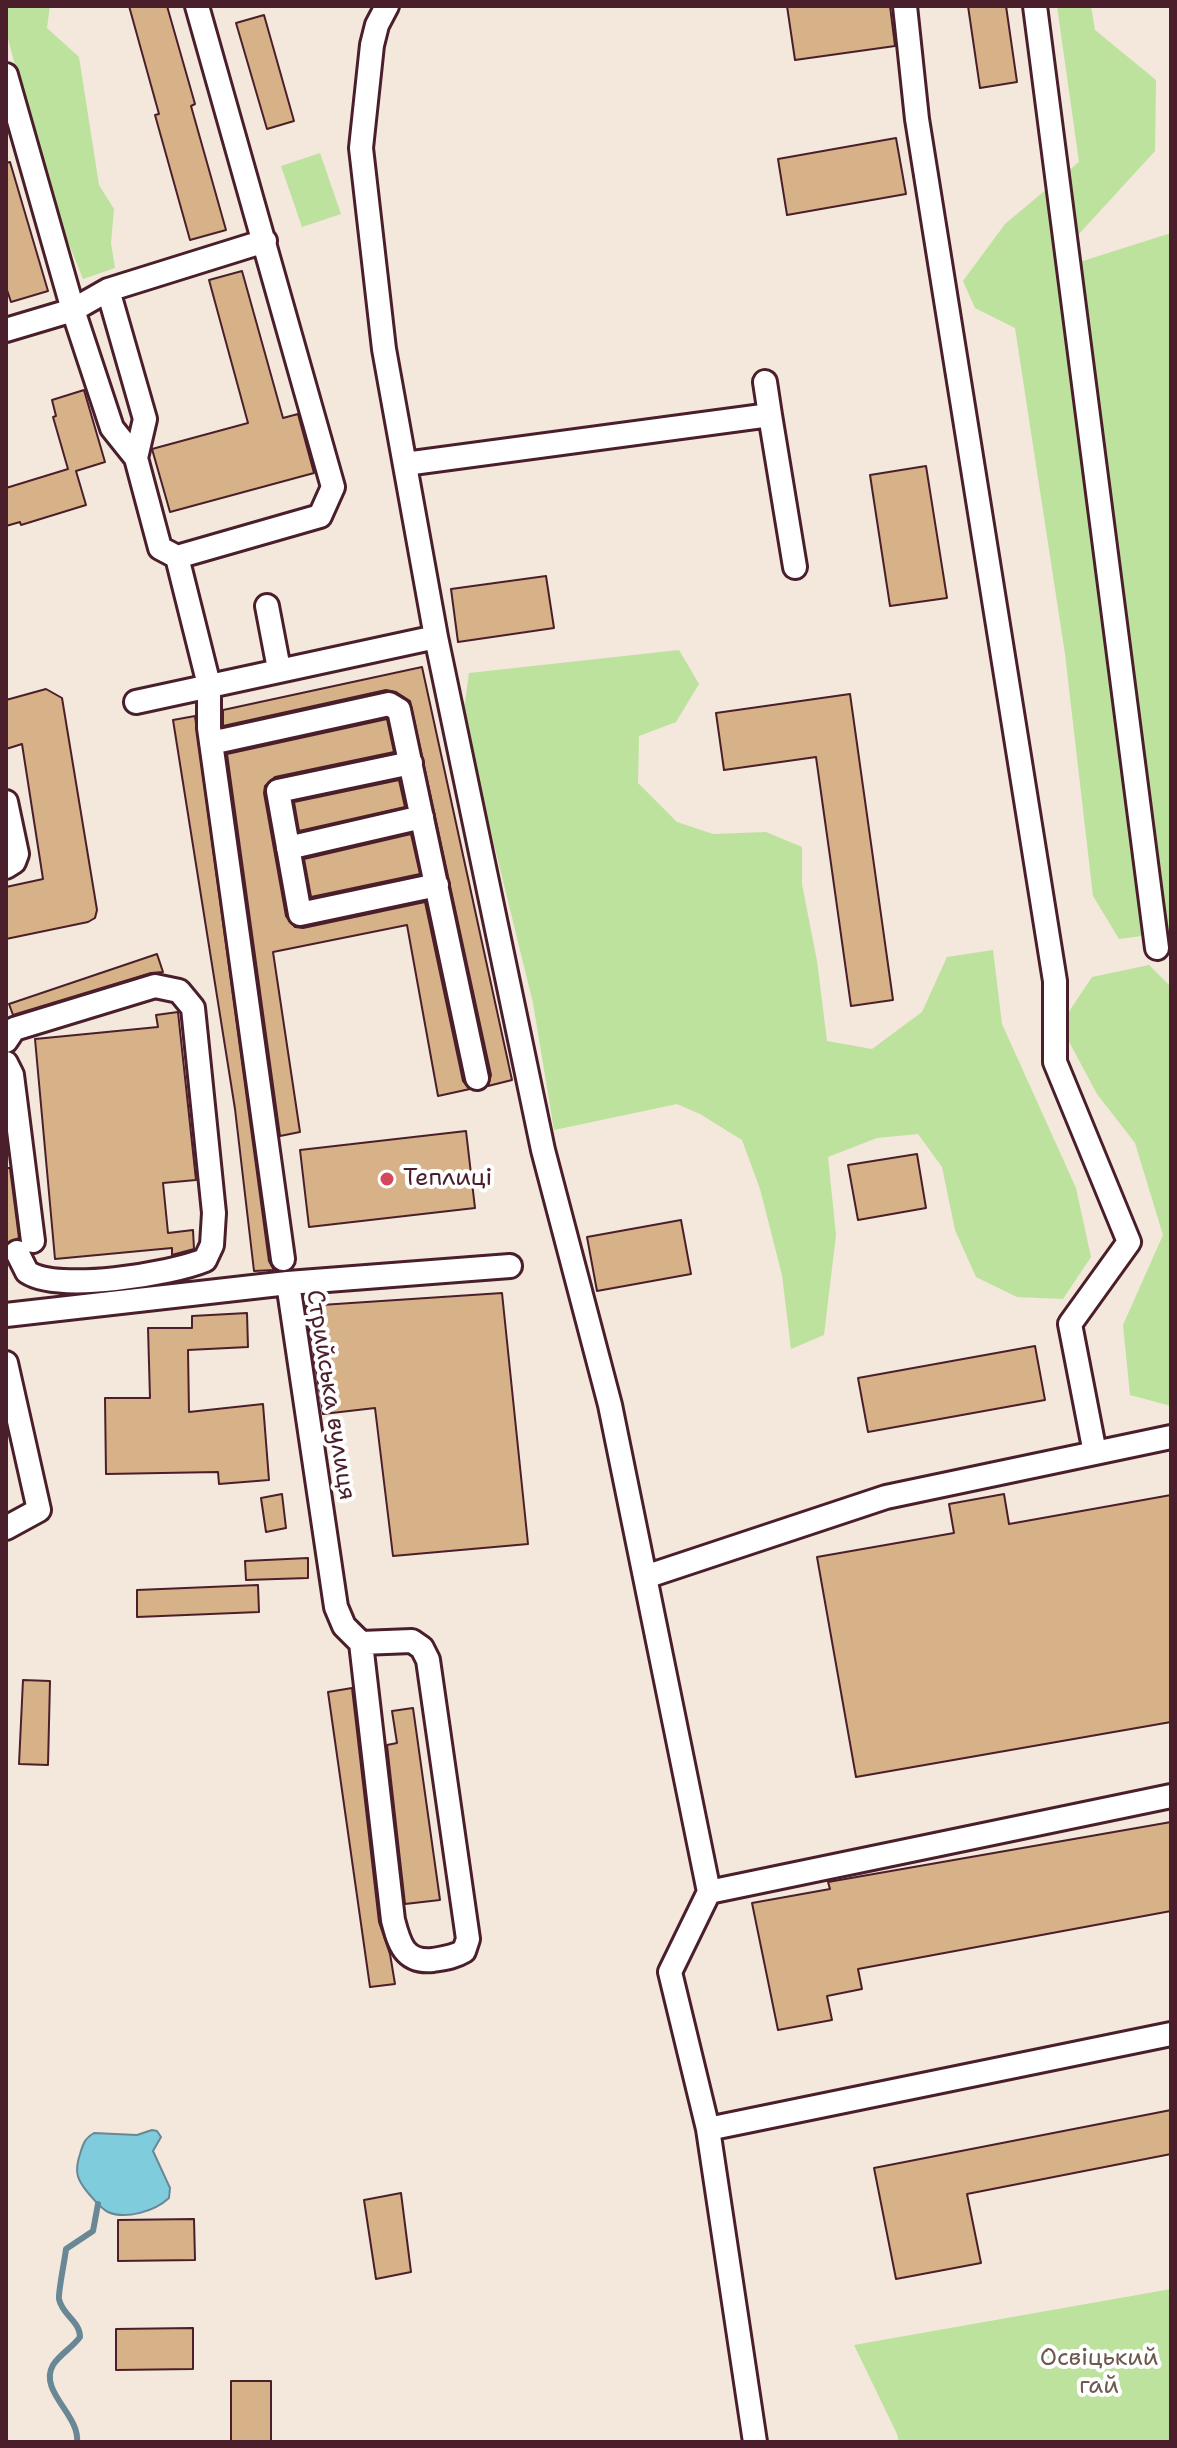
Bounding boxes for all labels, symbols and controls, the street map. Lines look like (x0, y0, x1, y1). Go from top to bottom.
place label: Теплиці (403, 1165, 492, 1193)
marker: Теплиці (378, 1170, 396, 1188)
street label: Стрийська вулиця (299, 1288, 361, 1502)
park label: Освіцький гай (1040, 2345, 1158, 2401)

